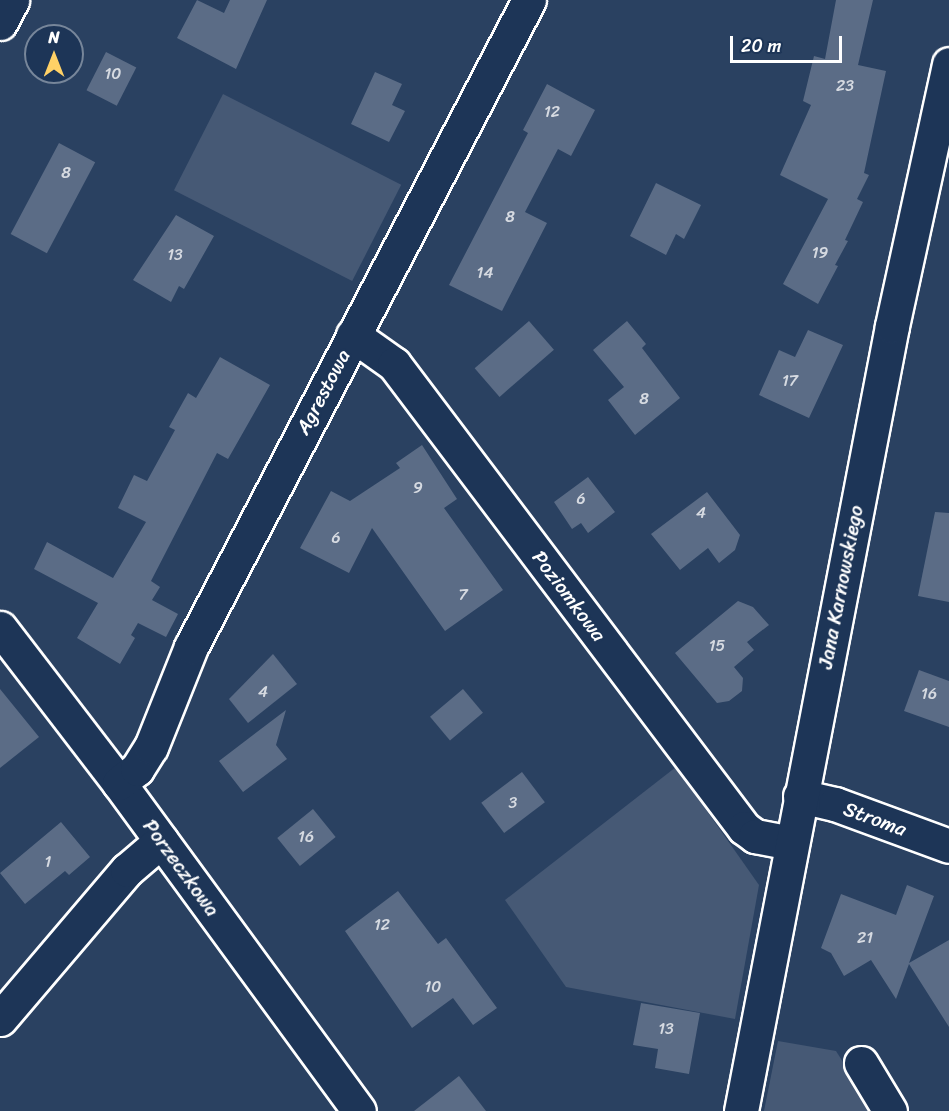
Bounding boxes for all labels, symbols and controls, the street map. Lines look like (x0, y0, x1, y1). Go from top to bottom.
text: N (48, 23, 60, 52)
north arrow (24, 24, 84, 84)
scale bar (733, 24, 846, 62)
text: 20 m (741, 30, 781, 62)
house number: 10 (105, 64, 121, 84)
house number: 23 (836, 76, 854, 96)
house number: 12 (544, 102, 560, 122)
house number: 8 (61, 163, 71, 183)
house number: 8 (505, 207, 515, 227)
house number: 19 (812, 243, 828, 263)
house number: 13 (167, 245, 183, 265)
house number: 14 (477, 263, 493, 283)
street label: Agrestowa (291, 345, 355, 439)
house number: 17 (782, 371, 798, 391)
house number: 8 (639, 389, 649, 409)
house number: 9 (413, 478, 423, 498)
house number: 6 (576, 489, 586, 509)
house number: 4 (696, 503, 706, 523)
street label: Jana Karnowskiego (813, 503, 869, 671)
house number: 6 (331, 528, 341, 548)
street label: Poziomkowa (527, 546, 611, 646)
house number: 7 (458, 585, 468, 605)
house number: 15 (709, 636, 725, 656)
house number: 4 (258, 682, 268, 702)
house number: 16 (921, 684, 937, 704)
house number: 3 (509, 793, 517, 813)
street label: Stroma (840, 797, 910, 841)
street label: Porzeczkowa (138, 815, 224, 921)
house number: 16 (298, 827, 314, 847)
house number: 1 (45, 852, 51, 872)
house number: 12 (374, 915, 390, 935)
house number: 21 (857, 928, 873, 948)
house number: 10 (425, 977, 441, 997)
house number: 13 (658, 1019, 674, 1039)

